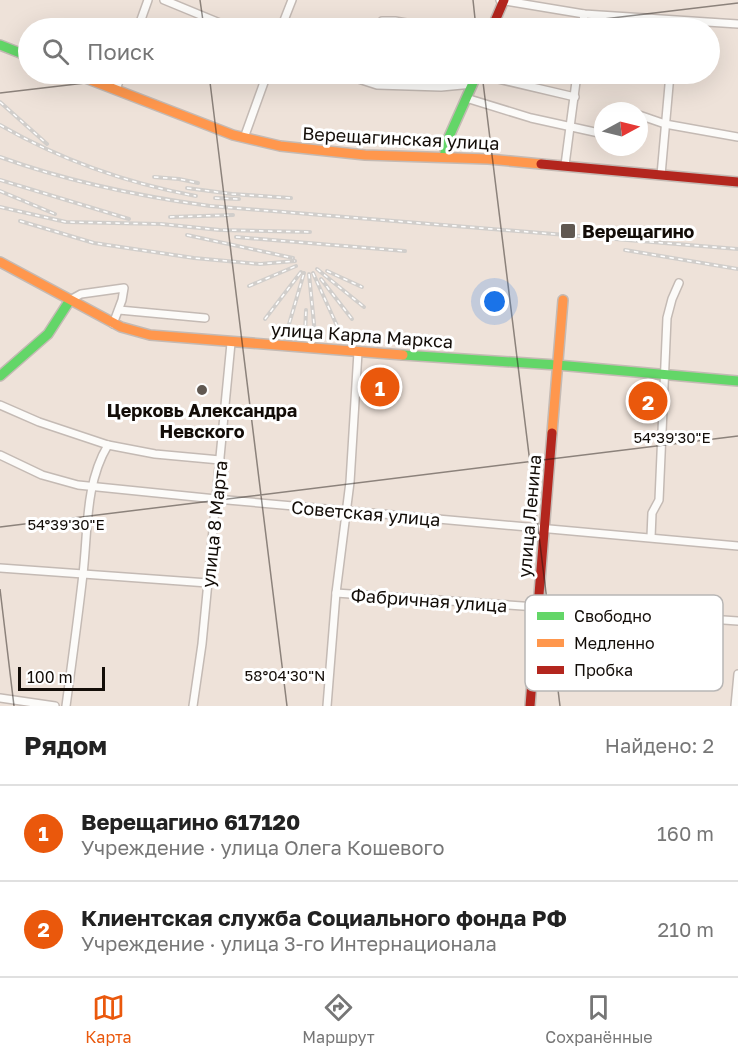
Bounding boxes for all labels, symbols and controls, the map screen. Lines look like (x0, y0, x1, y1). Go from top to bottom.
search box (18, 18, 720, 84)
icon: search (39, 35, 72, 68)
text: Поиск (87, 38, 155, 65)
north arrow (594, 102, 648, 156)
street label: Верещагинская улица (302, 122, 500, 154)
place label: Верещагино (582, 220, 695, 242)
marker: Верещагино (559, 222, 577, 240)
your location (480, 287, 509, 316)
street label: улица Карла Маркса (270, 318, 454, 352)
pin: 1 (360, 364, 400, 410)
pin: 2 (628, 378, 668, 424)
marker: Церковь Александра Невского (195, 383, 209, 397)
place label: Церковь Александра Невского (107, 399, 297, 442)
text: 54°39'30"E (633, 428, 711, 446)
street label: улица Ленина (513, 453, 545, 579)
street label: улица 8 Марта (196, 459, 232, 589)
street label: Советская улица (290, 496, 442, 530)
text: 54°39'30"E (27, 515, 105, 533)
street label: Фабричная улица (350, 584, 508, 616)
legend (525, 595, 723, 691)
text: Свободно (574, 606, 652, 626)
text: Медленно (574, 633, 655, 653)
text: Пробка (574, 660, 633, 680)
scale bar (18, 664, 105, 692)
text: 58°04'30"N (245, 666, 325, 684)
text: 100 m (27, 667, 73, 687)
text: Рядом (24, 730, 107, 761)
text: Найдено: 2 (605, 733, 714, 757)
text: Верещагино 617120 (81, 808, 300, 835)
text: 1 (38, 821, 49, 845)
text: 160 m (657, 821, 714, 845)
text: Учреждение · улица Олега Кошевого (81, 835, 444, 859)
text: Клиентская служба Социального фонда РФ (81, 904, 567, 931)
text: 2 (37, 917, 50, 941)
text: 210 m (658, 917, 714, 941)
text: Учреждение · улица 3-го Интернационала (81, 931, 497, 955)
tab: Карта (85, 991, 132, 1047)
tab: Маршрут (302, 991, 375, 1047)
tab: Сохранённые (545, 991, 653, 1047)

